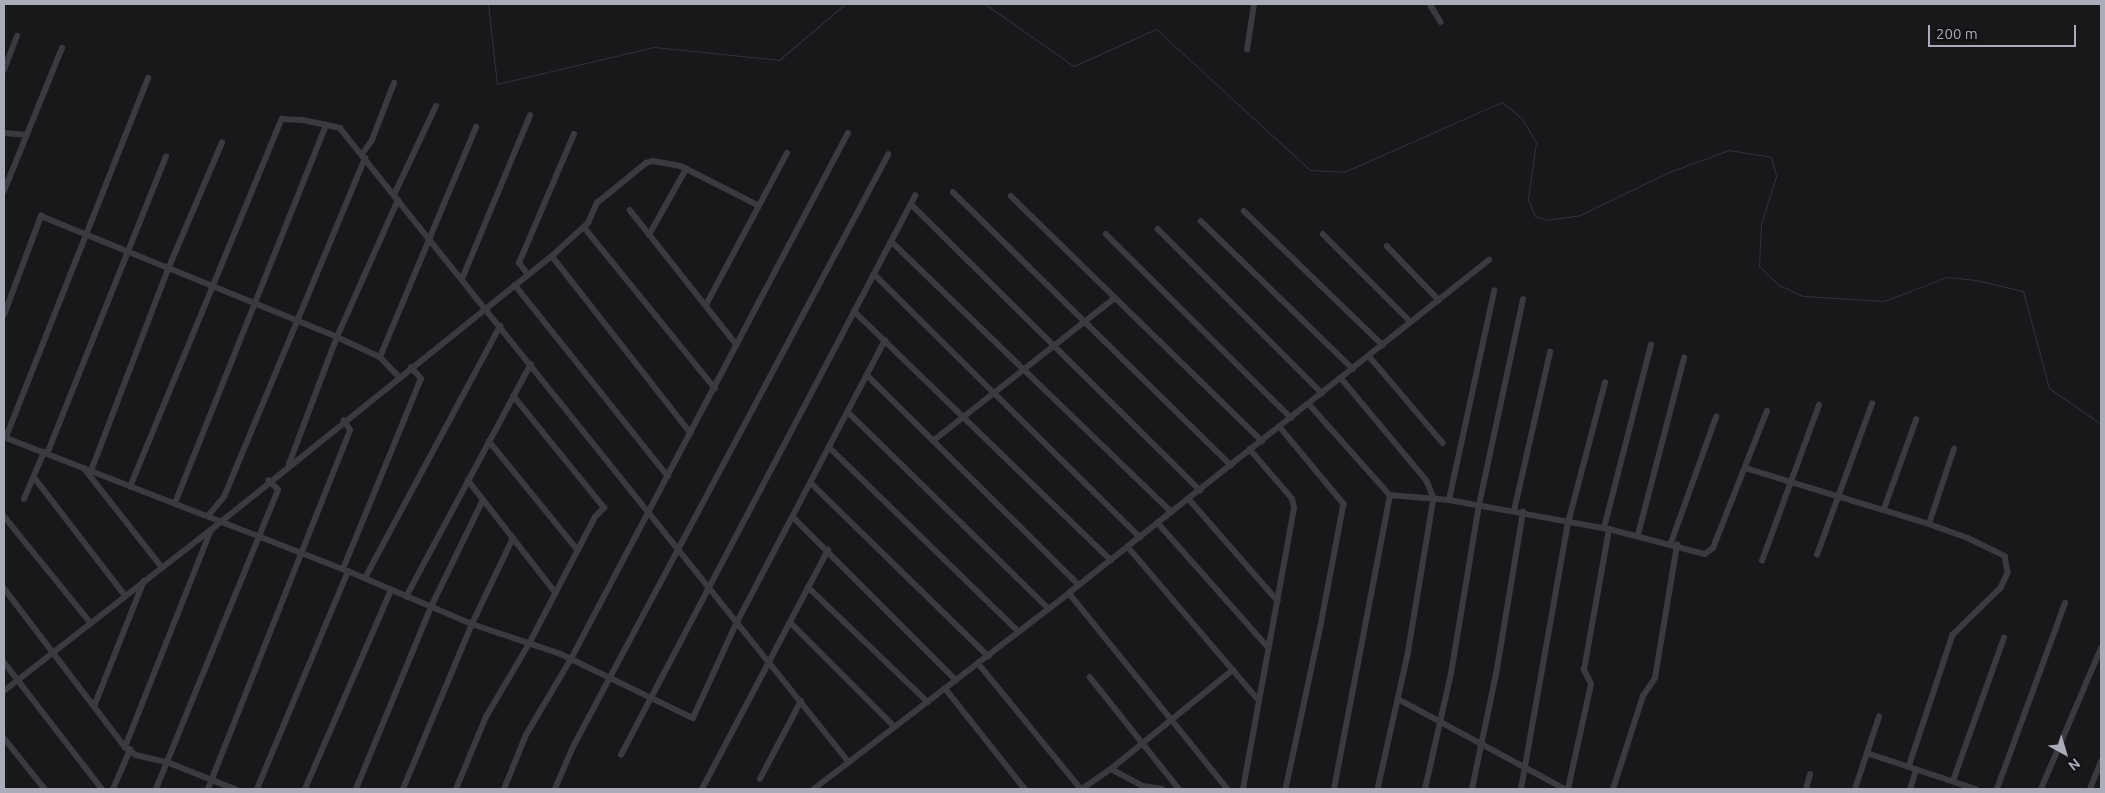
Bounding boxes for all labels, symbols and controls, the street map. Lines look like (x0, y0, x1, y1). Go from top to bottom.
scale bar (1930, 15, 2078, 47)
text: 200 m (1936, 25, 1978, 42)
north arrow (2040, 728, 2090, 778)
text: N (2065, 755, 2084, 774)

